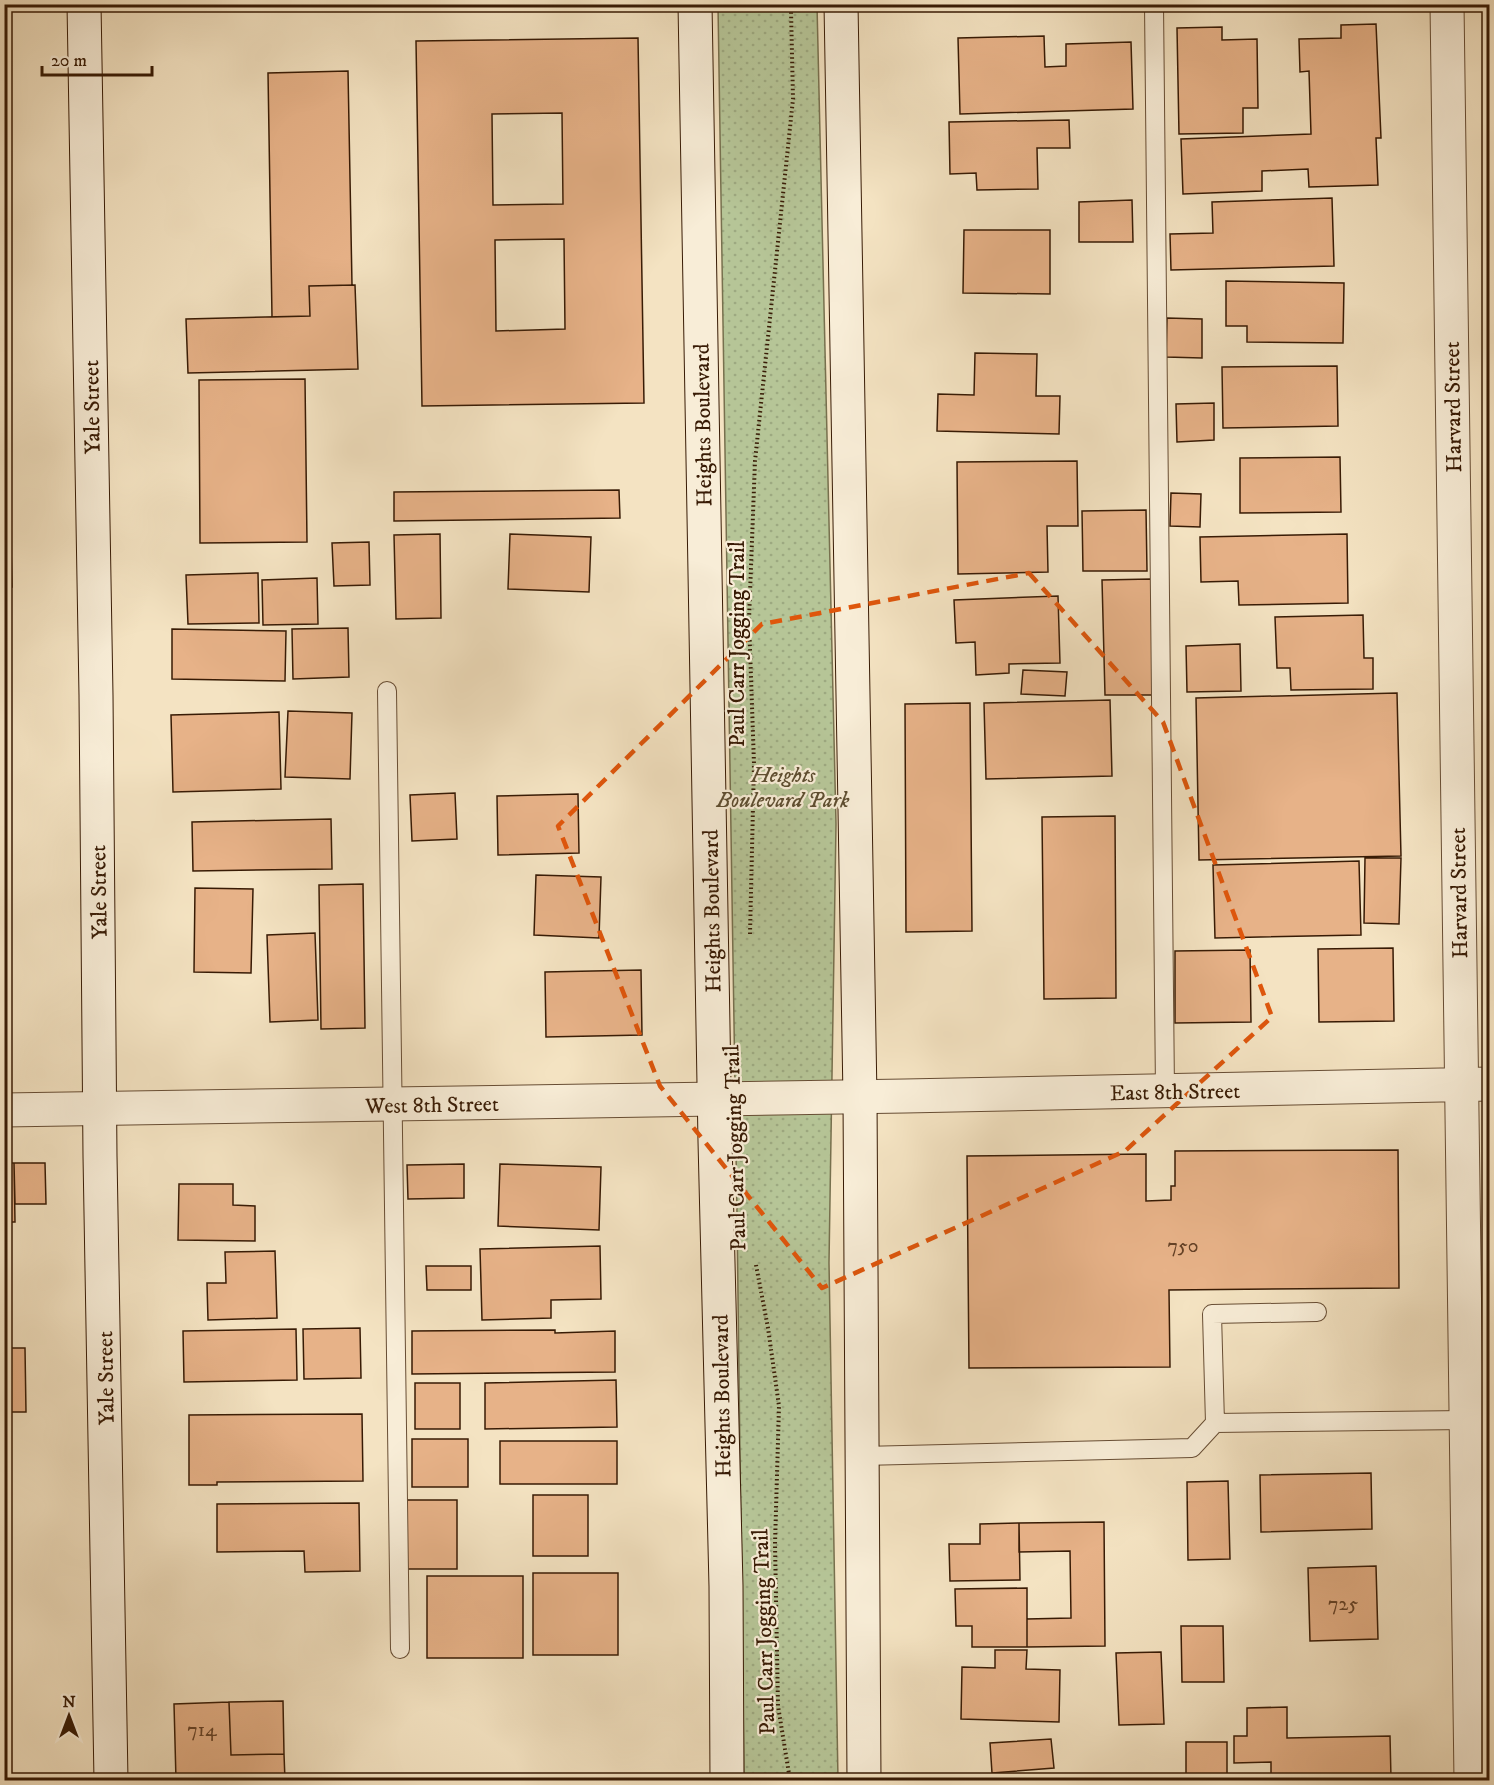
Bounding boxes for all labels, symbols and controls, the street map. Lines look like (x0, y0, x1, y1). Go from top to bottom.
scale bar (42, 39, 152, 77)
text: 20 m (51, 50, 87, 72)
street label: Harvard Street (1439, 341, 1468, 473)
street label: Heights Boulevard (689, 343, 718, 507)
street label: Yale Street (78, 360, 107, 454)
street label: Paul Carr Jogging Trail (724, 540, 751, 747)
park label: Heights Boulevard Park (716, 762, 850, 814)
street label: Harvard Street (1445, 827, 1474, 959)
street label: Heights Boulevard (698, 829, 727, 993)
street label: Yale Street (85, 845, 114, 939)
street label: Paul Carr Jogging Trail (718, 1044, 753, 1252)
street label: East 8th Street (1110, 1078, 1240, 1107)
street label: West 8th Street (364, 1091, 499, 1120)
house number: 750 (1167, 1234, 1199, 1259)
street label: Heights Boulevard (708, 1314, 737, 1478)
street label: Yale Street (92, 1331, 121, 1425)
street label: Paul Carr Jogging Trail (747, 1528, 782, 1736)
house number: 725 (1328, 1592, 1358, 1617)
north arrow (39, 1686, 99, 1746)
text: N (62, 1692, 76, 1712)
house number: 714 (187, 1718, 217, 1743)

